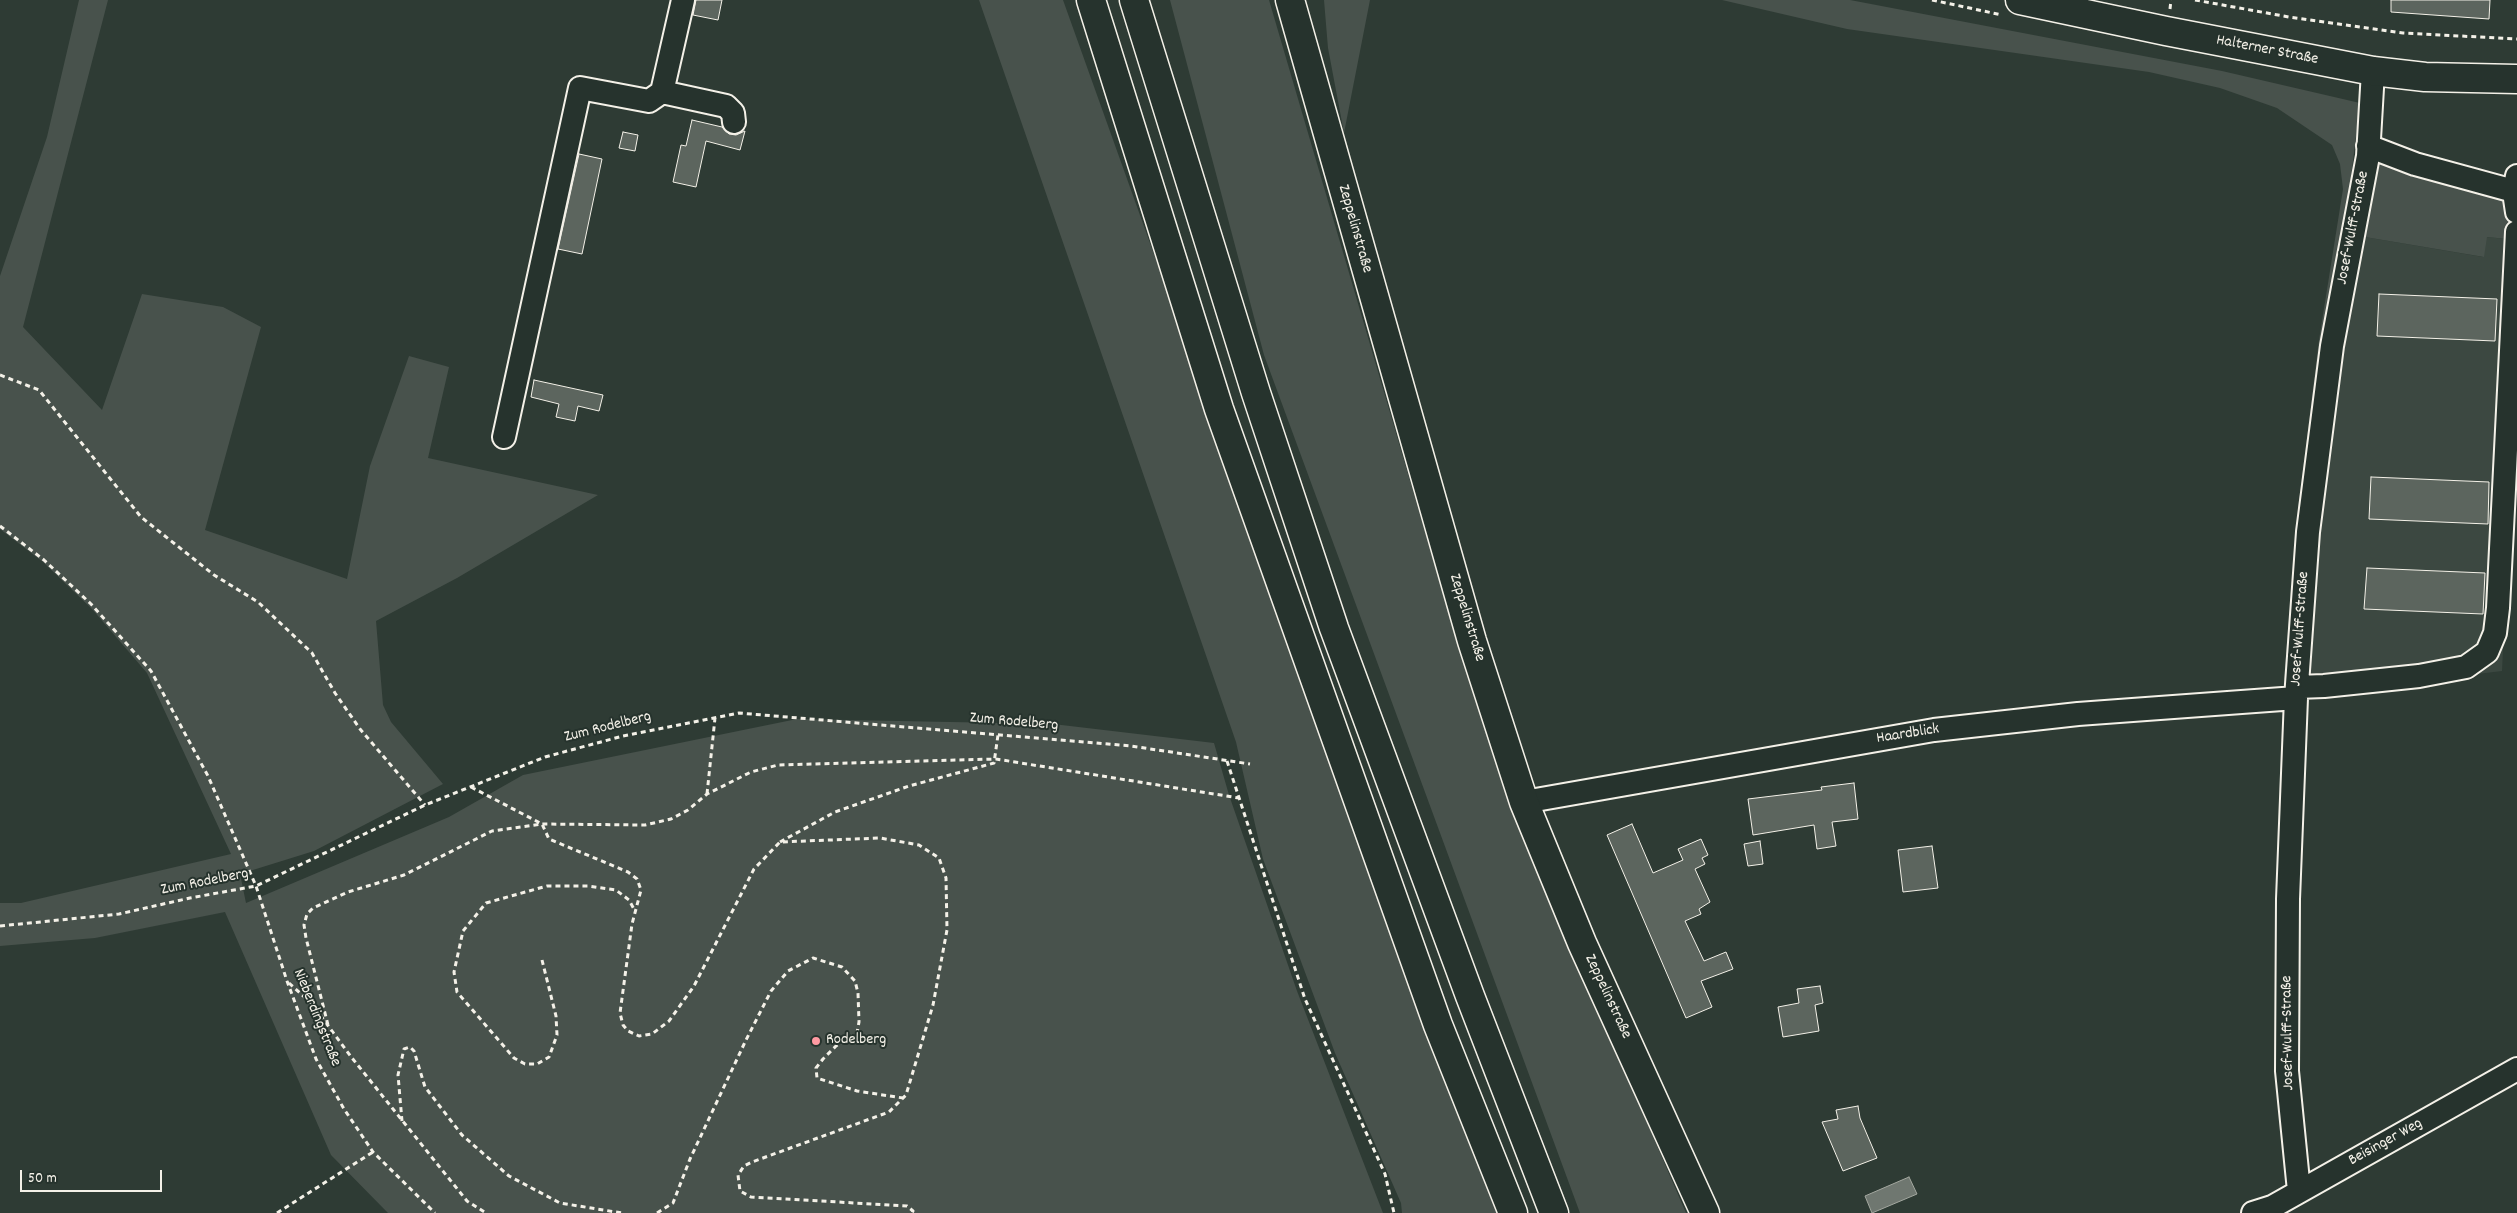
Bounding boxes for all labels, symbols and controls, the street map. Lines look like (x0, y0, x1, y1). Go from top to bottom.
street label: Halterner Straße (2214, 32, 2320, 70)
street label: Josef-Wulff-Straße (2334, 170, 2374, 286)
street label: Zeppelinstraße (1332, 183, 1376, 275)
street label: Josef-Wulff-Straße (2287, 571, 2315, 687)
street label: Zeppelinstraße (1444, 572, 1488, 664)
street label: Zum Rodelberg (563, 708, 653, 748)
street label: Zum Rodelberg (969, 710, 1059, 736)
street label: Haardblick (1875, 721, 1941, 749)
street label: Zum Rodelberg (160, 865, 250, 901)
street label: Zeppelinstraße (1579, 952, 1635, 1042)
street label: Nieberdingstraße (288, 967, 344, 1069)
street label: Josef-Wulff-Straße (2278, 975, 2300, 1091)
place label: Rodelberg (826, 1031, 886, 1051)
marker: Rodelberg (810, 1035, 822, 1047)
street label: Beisinger Weg (2346, 1115, 2426, 1171)
scale bar (22, 1160, 165, 1192)
text: 50 m (28, 1168, 57, 1190)

